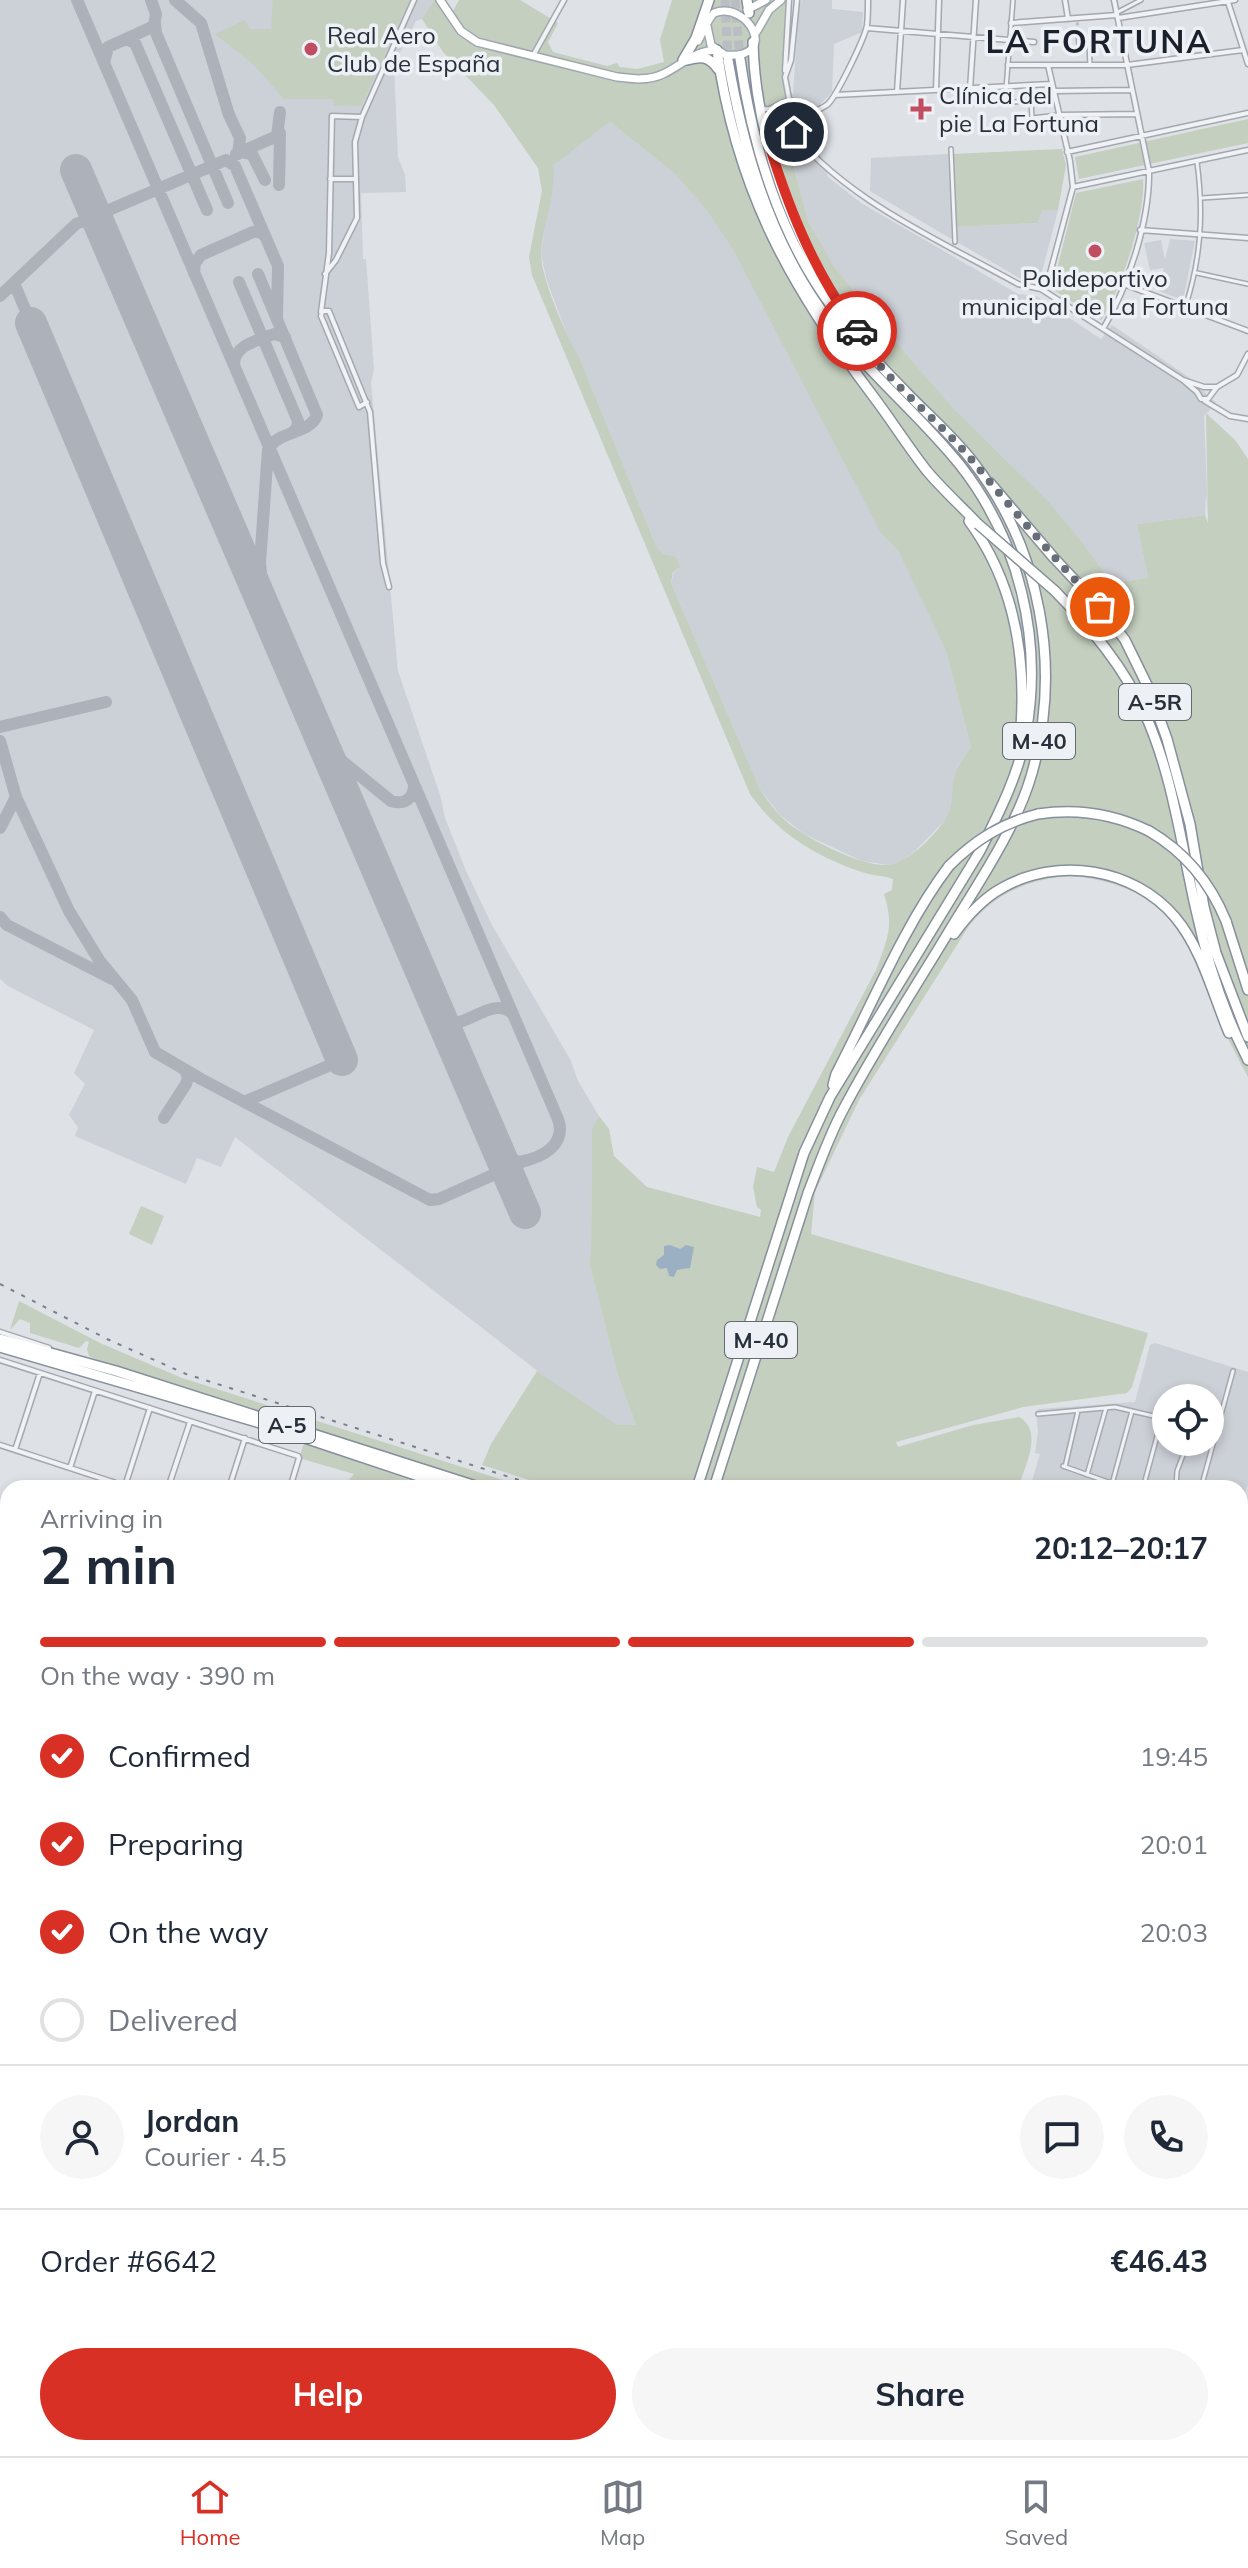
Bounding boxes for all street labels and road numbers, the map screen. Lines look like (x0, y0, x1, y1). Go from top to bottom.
road number: A-5R (1119, 684, 1191, 720)
road number: M-40 (1003, 723, 1075, 759)
road number: M-40 (725, 1322, 797, 1358)
road number: A-5 (259, 1407, 315, 1443)

